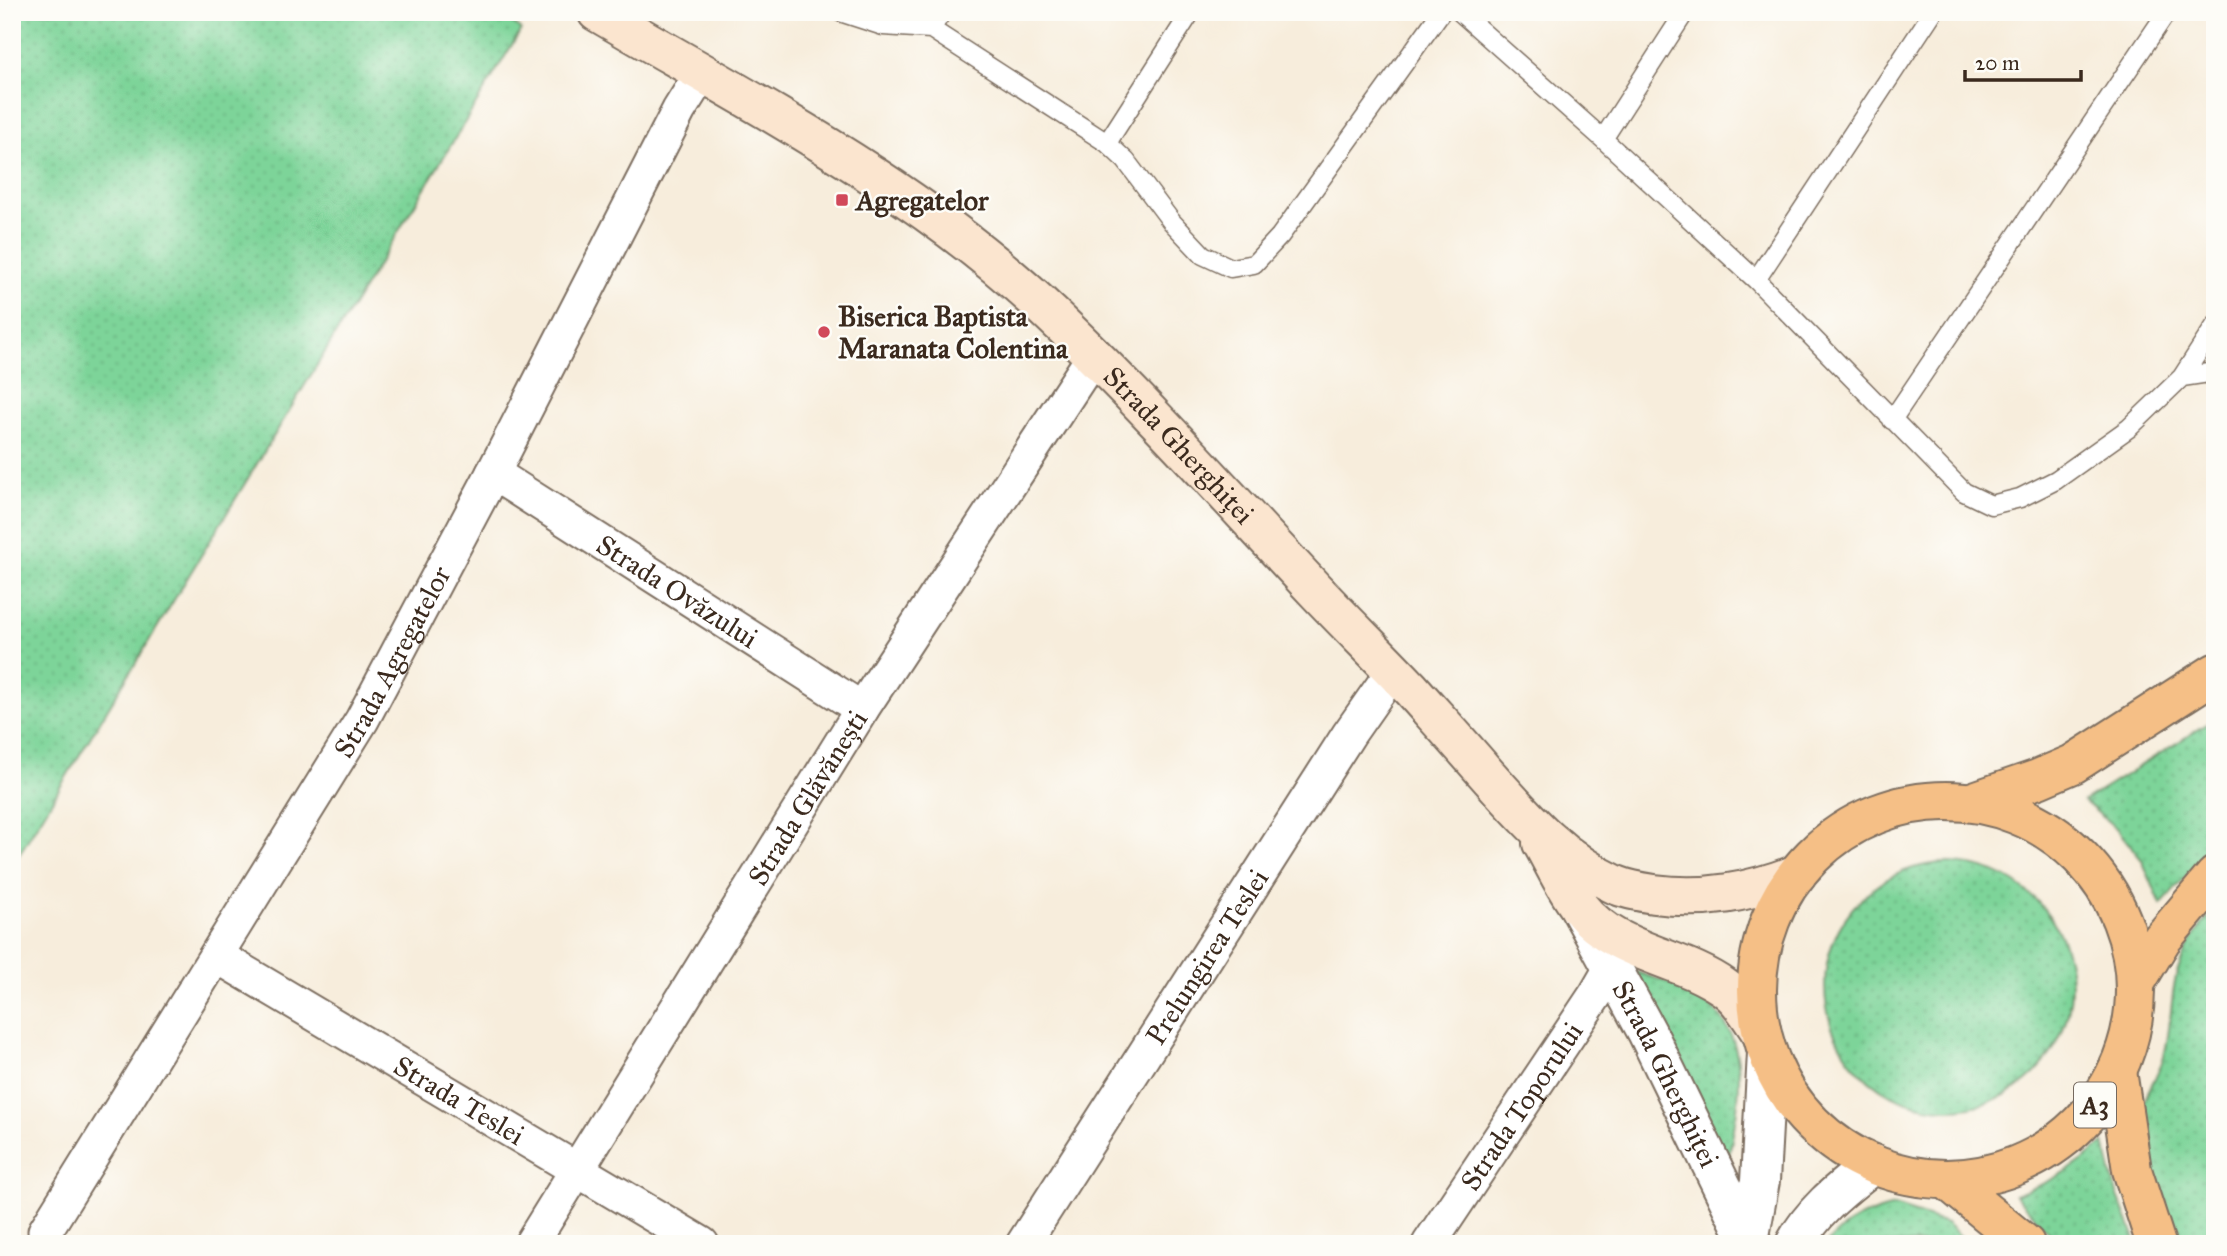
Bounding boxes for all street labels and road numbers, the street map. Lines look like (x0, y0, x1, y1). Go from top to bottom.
street label: Strada Gherghiței (1096, 359, 1262, 531)
street label: Strada Ovăzului (590, 526, 765, 656)
street label: Strada Agregatelor (326, 559, 458, 764)
street label: Strada Glăvănești (740, 703, 875, 892)
street label: Prelungirea Teslei (1138, 862, 1276, 1051)
street label: Strada Gherghiței (1605, 974, 1728, 1173)
street label: Strada Toporului (1452, 1015, 1590, 1197)
street label: Strada Teslei (388, 1048, 531, 1152)
road number: A3 (2074, 1082, 2116, 1128)

